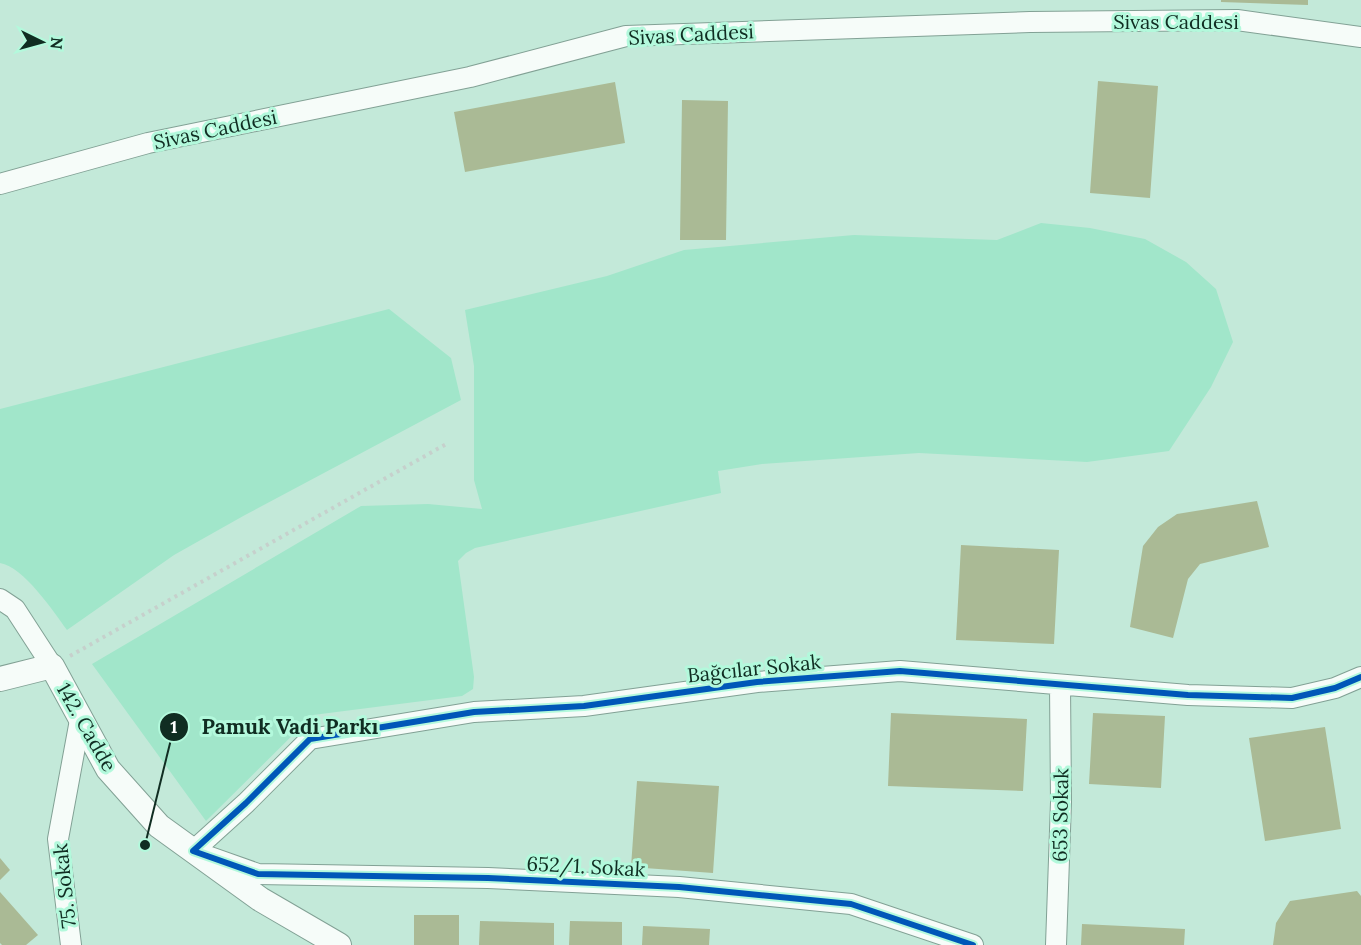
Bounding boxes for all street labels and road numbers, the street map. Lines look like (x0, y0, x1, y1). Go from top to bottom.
street label: Sivas Caddesi (1113, 9, 1239, 34)
street label: Sivas Caddesi (628, 18, 754, 50)
street label: Sivas Caddesi (151, 104, 279, 154)
street label: Bağcılar Sokak (686, 649, 822, 687)
street label: 142. Cadde (52, 678, 122, 776)
street label: 653 Sokak (1047, 768, 1073, 862)
street label: 75. Sokak (47, 842, 81, 930)
street label: 652/1. Sokak (526, 850, 646, 883)

